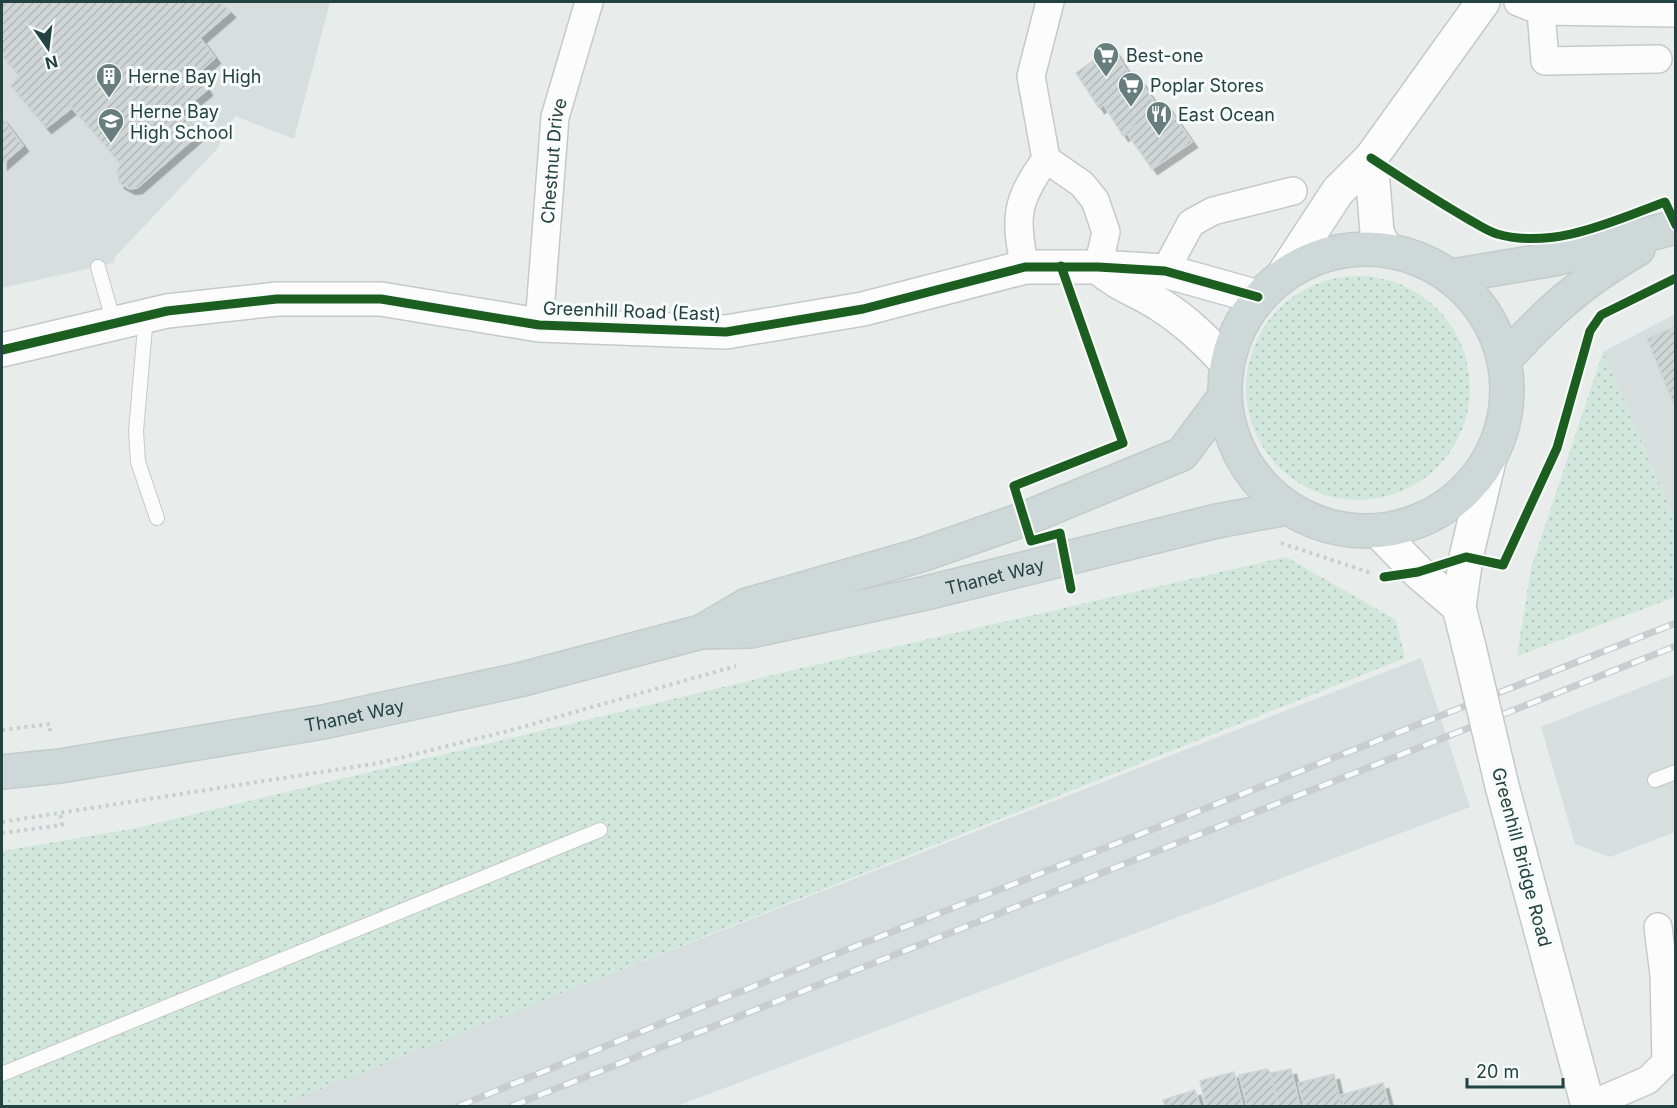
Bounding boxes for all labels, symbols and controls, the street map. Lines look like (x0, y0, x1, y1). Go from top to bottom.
north arrow (18, 18, 78, 78)
supermarket icon: Best-one (1091, 40, 1121, 78)
place label: Best-one (1126, 45, 1204, 66)
text: N (43, 51, 60, 74)
building icon: Herne Bay High (94, 61, 124, 99)
place label: Herne Bay High (128, 66, 261, 87)
supermarket icon: Poplar Stores (1116, 70, 1146, 108)
place label: Poplar Stores (1150, 75, 1264, 96)
street label: Chestnut Drive (536, 95, 571, 224)
restaurant icon: East Ocean (1144, 99, 1174, 137)
place label: Herne Bay High School (130, 101, 233, 143)
place label: East Ocean (1178, 104, 1275, 125)
school or university icon: Herne Bay High School (96, 106, 126, 144)
street label: Greenhill Road (East) (543, 297, 721, 325)
street label: Thanet Way (943, 554, 1047, 598)
street label: Thanet Way (303, 694, 406, 735)
street label: Greenhill Bridge Road (1488, 765, 1556, 949)
scale bar (1467, 1051, 1563, 1089)
text: 20 m (1476, 1061, 1519, 1082)

